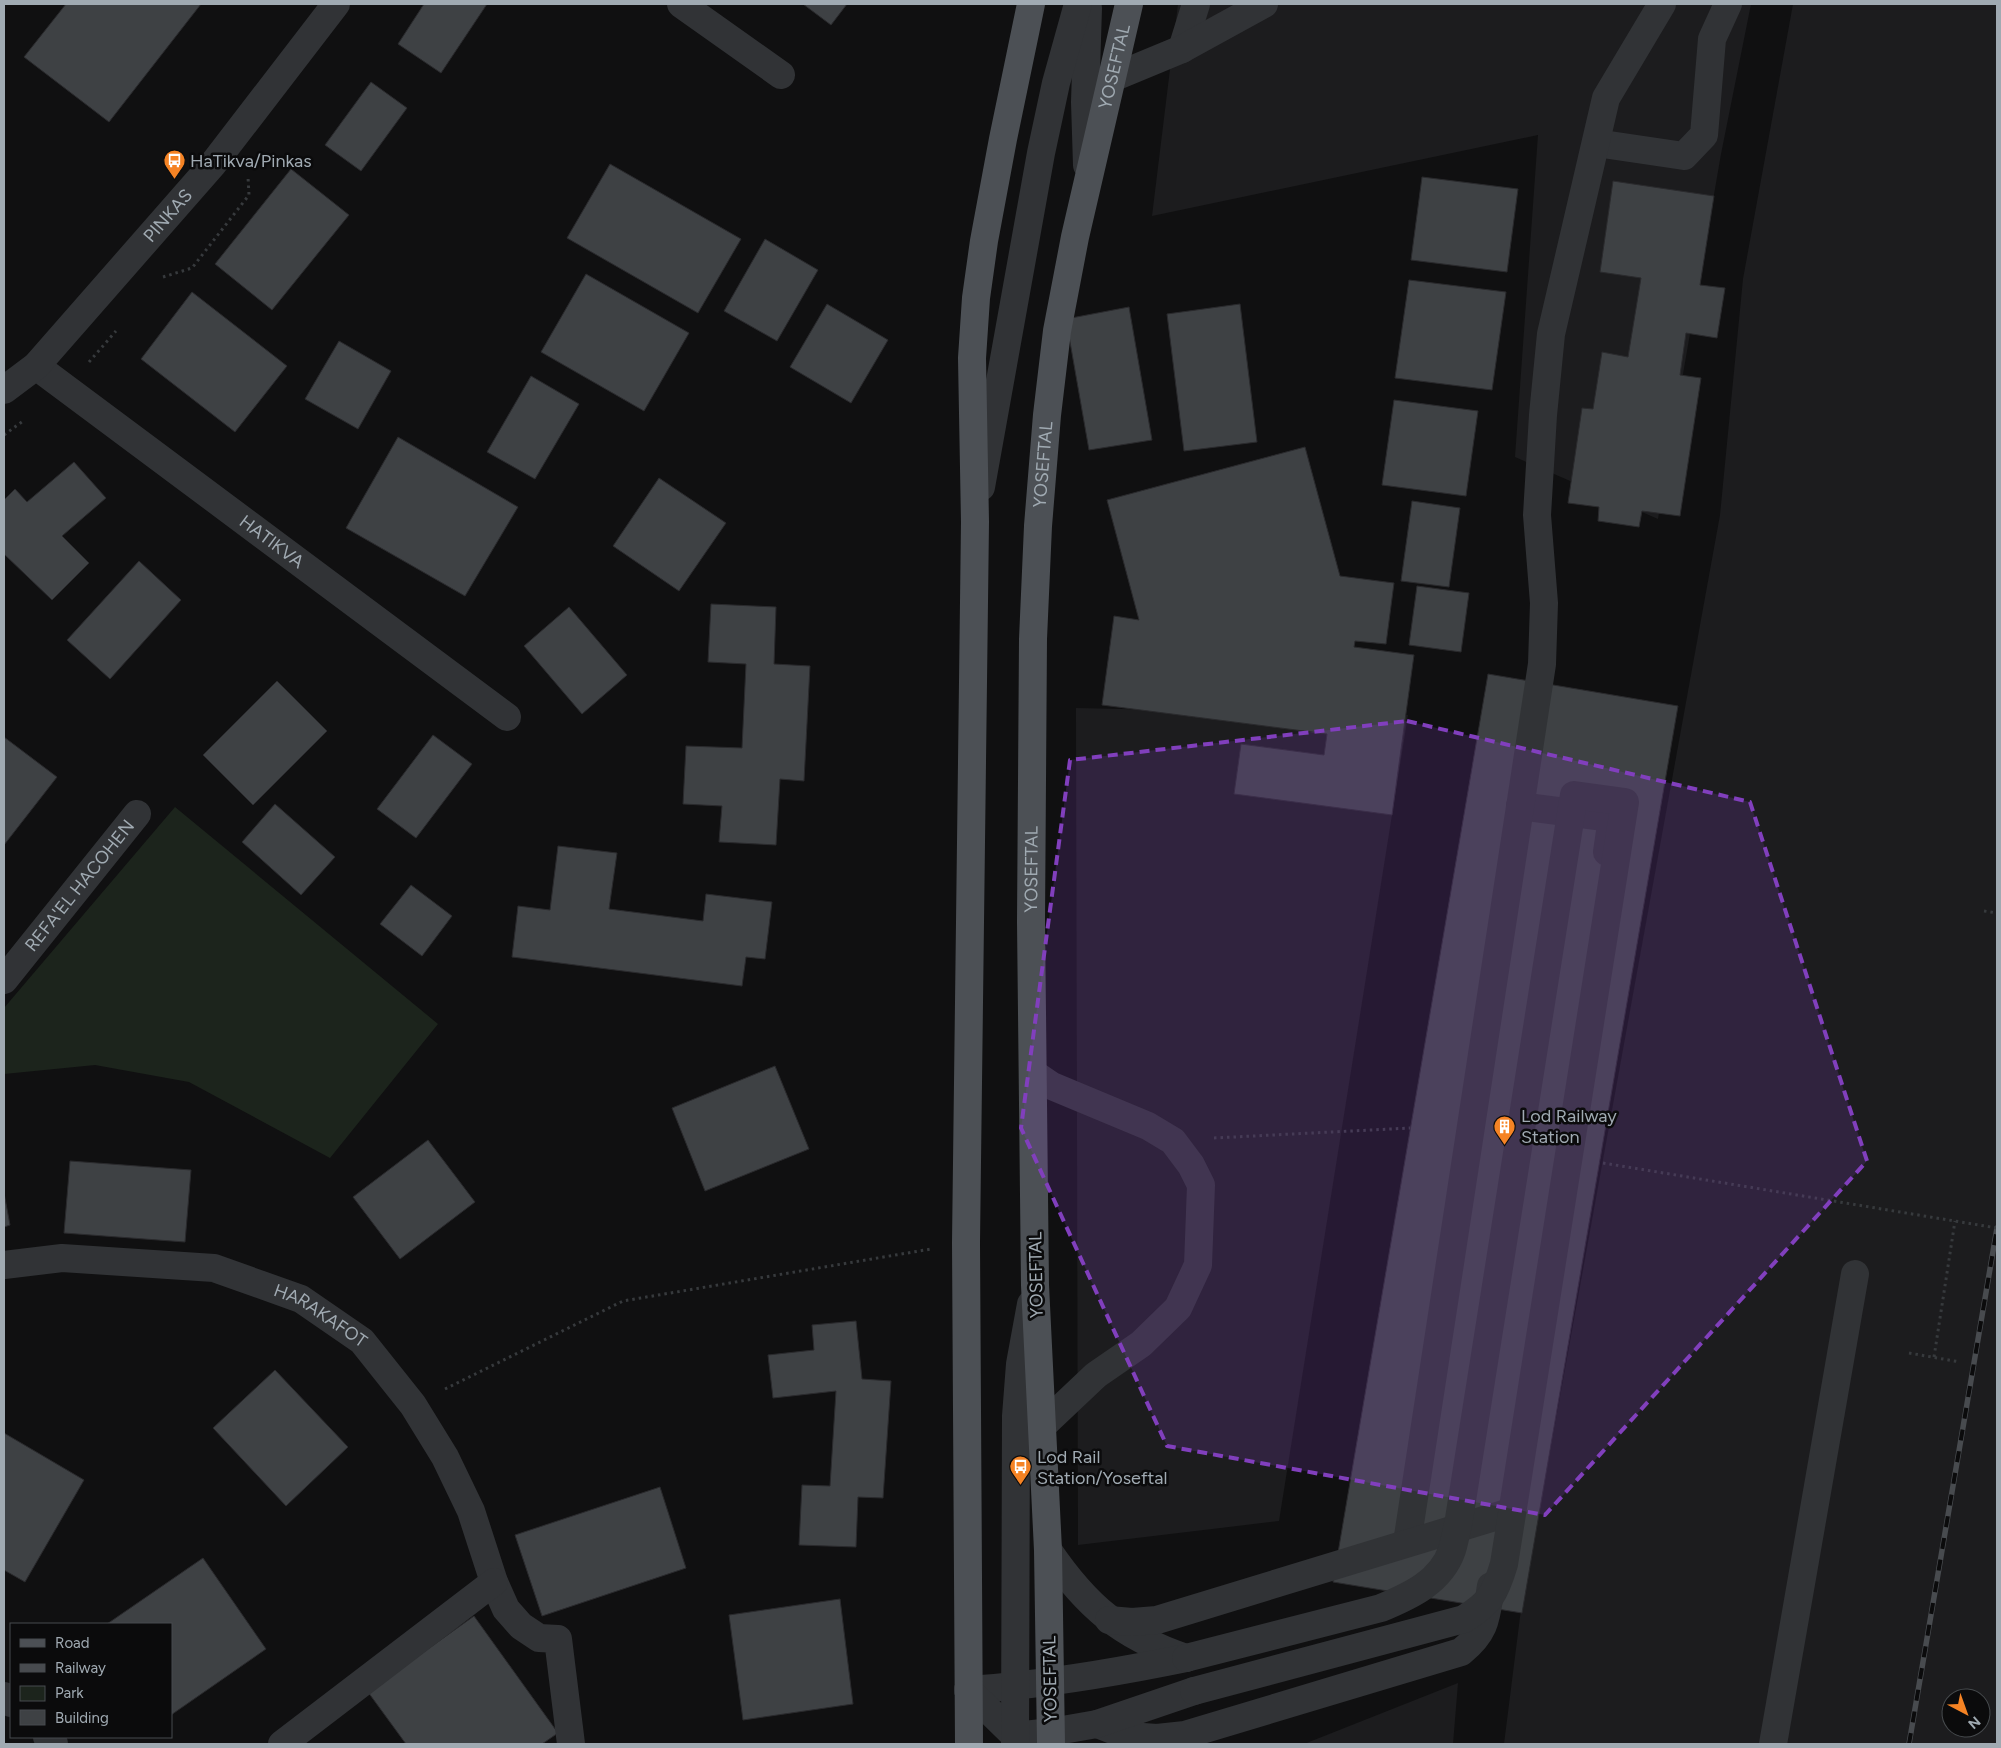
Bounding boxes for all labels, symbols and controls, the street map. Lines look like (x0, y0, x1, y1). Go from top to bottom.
street label: YOSEFTAL (1094, 21, 1135, 111)
bus stop icon: HaTikva/Pinkas (162, 149, 186, 180)
place label: HaTikva/Pinkas (190, 150, 312, 172)
street label: PINKAS (139, 184, 197, 247)
street label: YOSEFTAL (1029, 420, 1057, 509)
street label: HATIKVA (235, 510, 308, 573)
street label: REFA'EL HACOHEN (20, 815, 139, 956)
street label: YOSEFTAL (1020, 825, 1043, 913)
place label: Lod Railway Station (1521, 1105, 1617, 1148)
building icon: Lod Railway Station (1493, 1114, 1517, 1145)
street label: YOSEFTAL (1024, 1231, 1048, 1318)
street label: HARAKAFOT (271, 1279, 371, 1352)
place label: Lod Rail Station/Yoseftal (1037, 1446, 1167, 1489)
bus stop icon: Lod Rail Station/Yoseftal (1009, 1455, 1033, 1486)
legend (10, 1623, 172, 1738)
text: Road (55, 1634, 90, 1652)
street label: YOSEFTAL (1038, 1635, 1062, 1722)
text: Railway (55, 1659, 106, 1677)
text: Park (55, 1684, 84, 1702)
north arrow (1941, 1688, 1991, 1738)
text: Building (55, 1709, 109, 1727)
text: N (1965, 1712, 1984, 1732)

